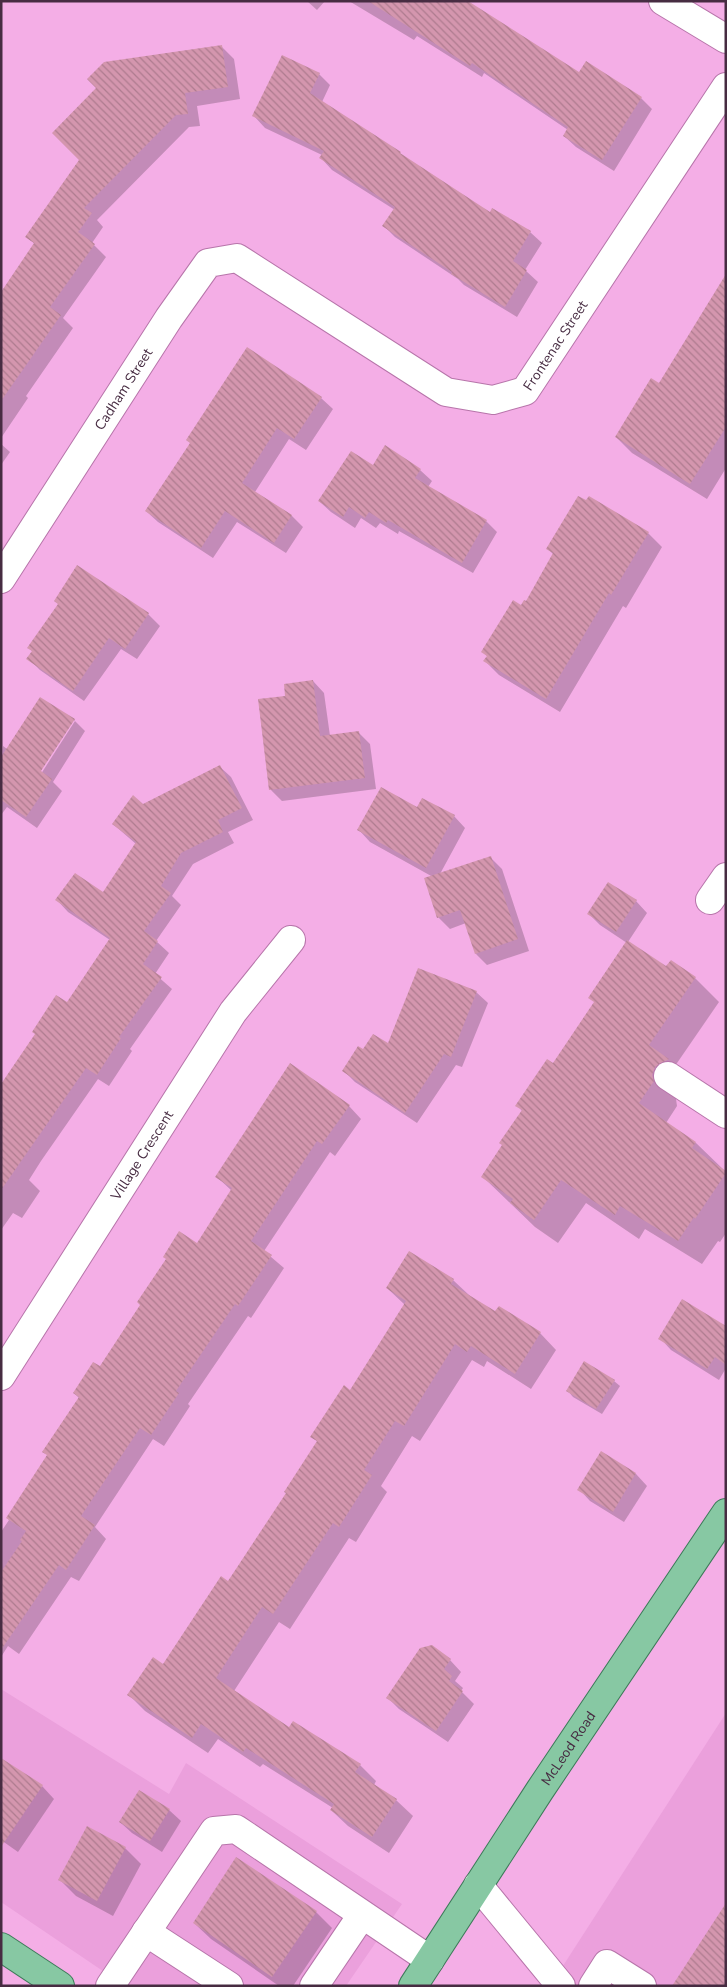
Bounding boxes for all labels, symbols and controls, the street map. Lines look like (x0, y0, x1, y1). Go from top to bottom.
street label: Frontenac Street (518, 297, 592, 394)
street label: Cadham Street (90, 344, 157, 434)
street label: Village Crescent (106, 1106, 178, 1204)
street label: McLeod Road (536, 1707, 600, 1789)

